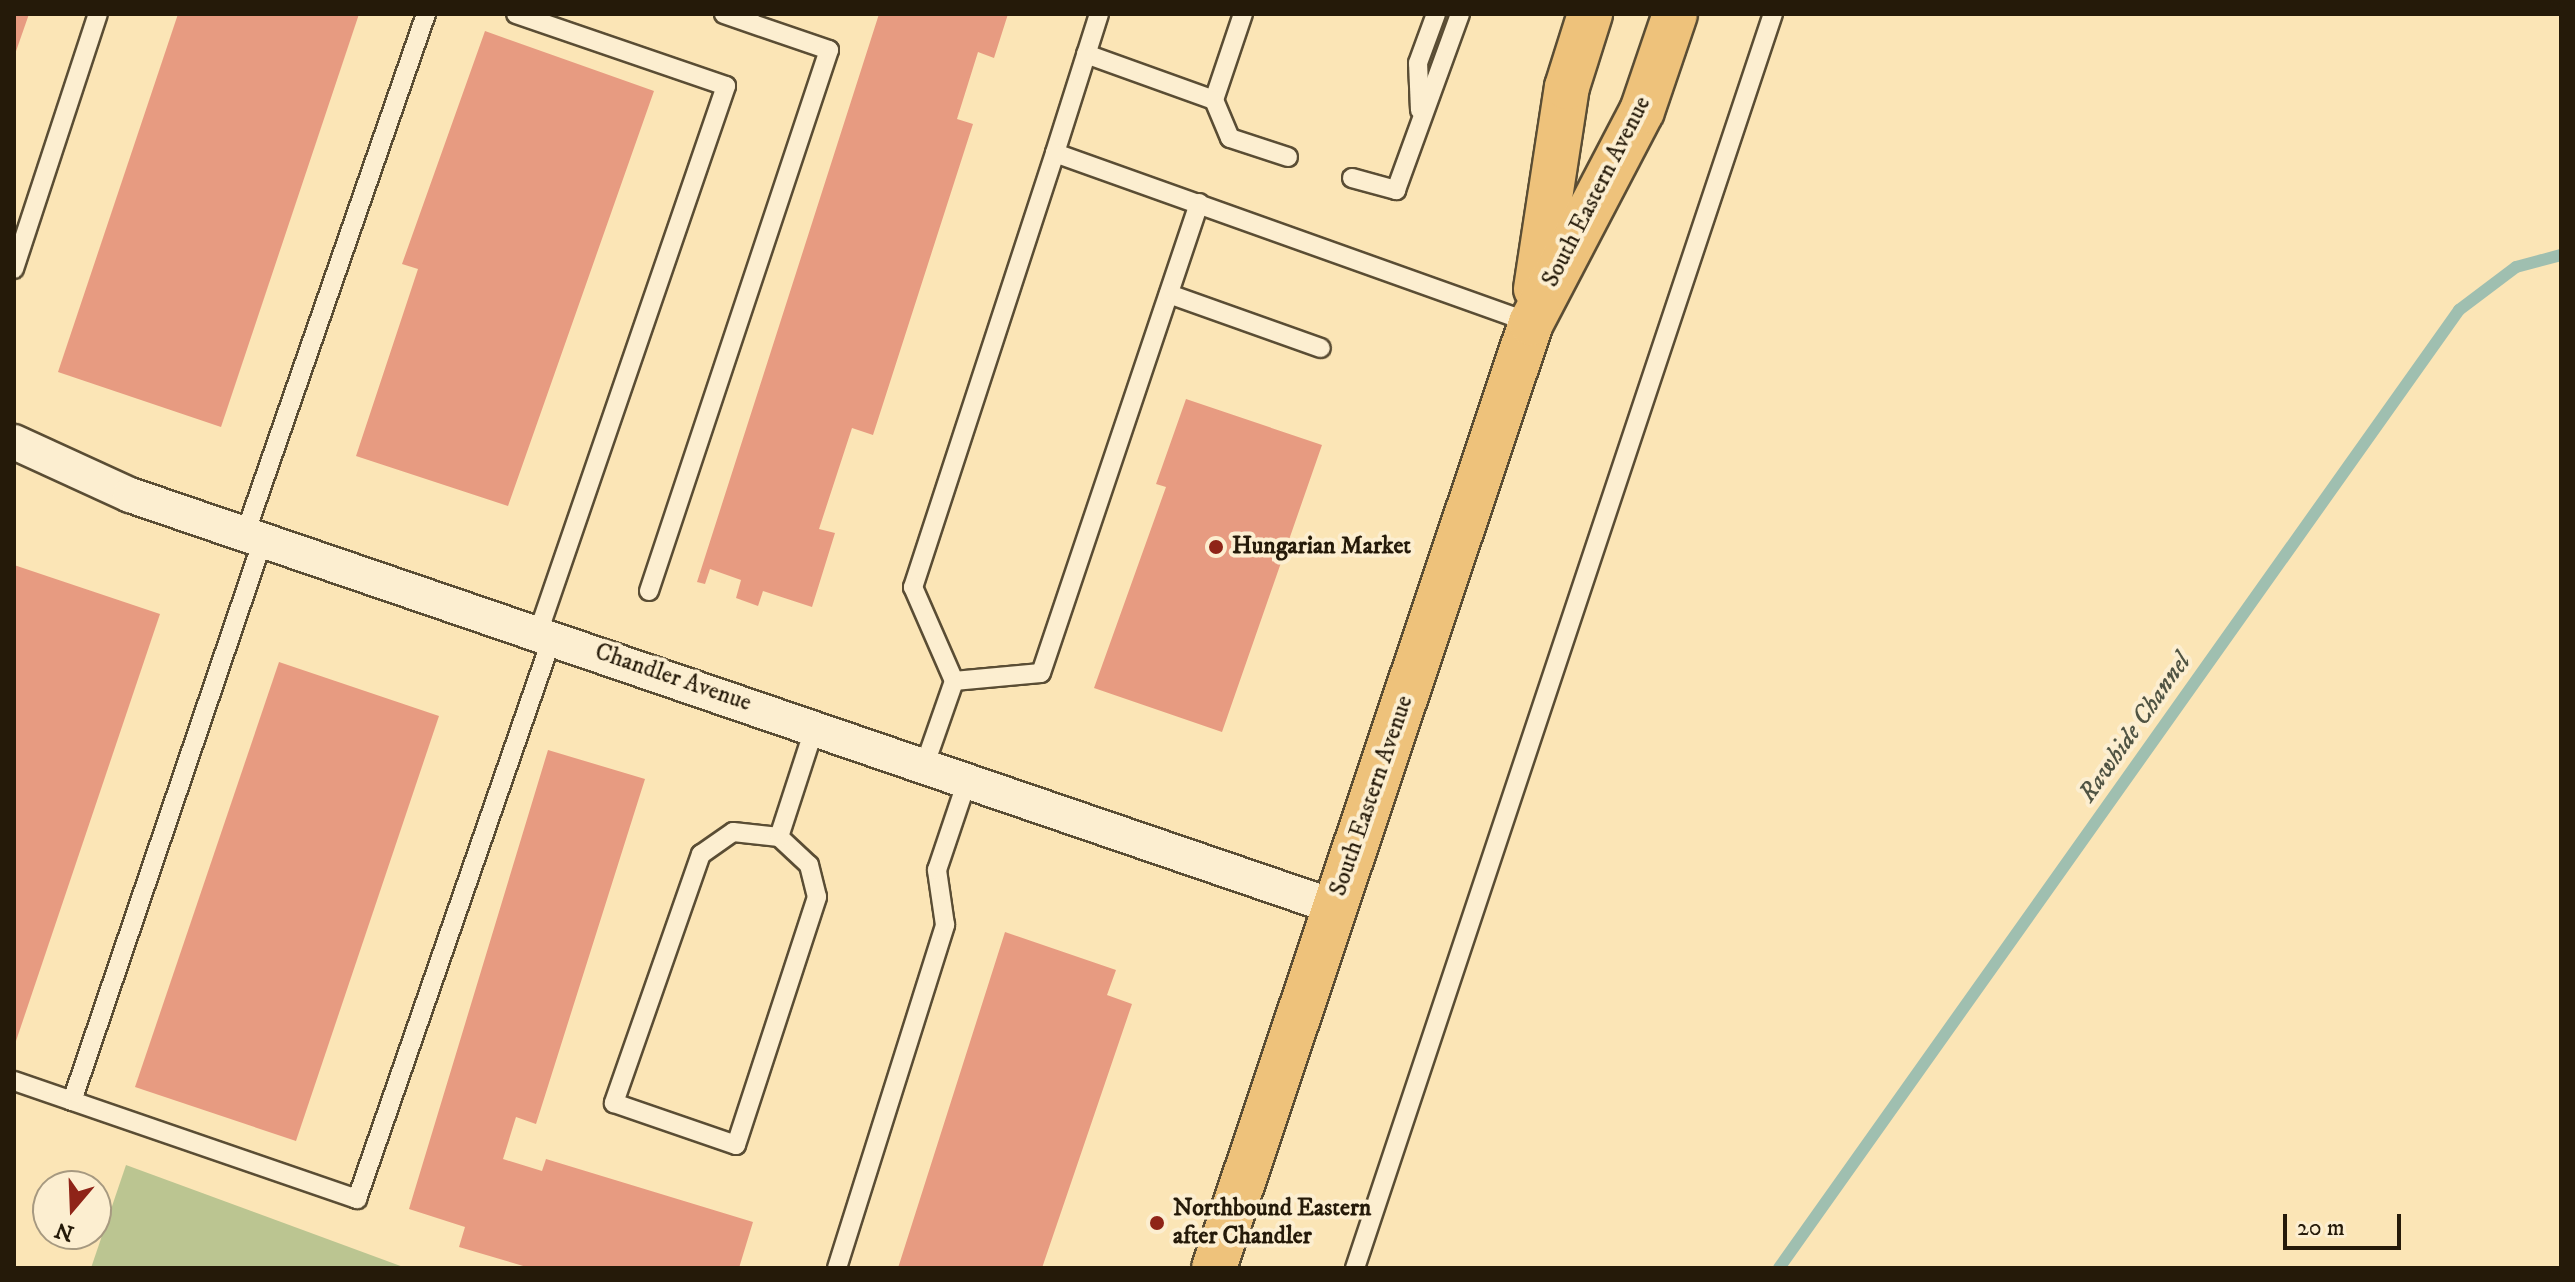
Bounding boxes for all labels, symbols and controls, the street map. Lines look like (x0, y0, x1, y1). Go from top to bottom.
street label: South Eastern Avenue (1537, 92, 1657, 292)
place label: Hungarian Market (1232, 533, 1411, 561)
marker: Hungarian Market (1207, 538, 1225, 556)
street label: Chandler Avenue (591, 638, 755, 718)
water label: Rawhide Channel (2072, 648, 2198, 808)
street label: South Eastern Avenue (1324, 692, 1420, 900)
north arrow (32, 1170, 112, 1250)
place label: Northbound Eastern after Chandler (1173, 1195, 1371, 1251)
scale bar (2287, 1198, 2405, 1248)
text: 20 m (2297, 1213, 2345, 1243)
marker: Northbound Eastern after Chandler (1148, 1214, 1166, 1232)
text: N (52, 1216, 78, 1247)

